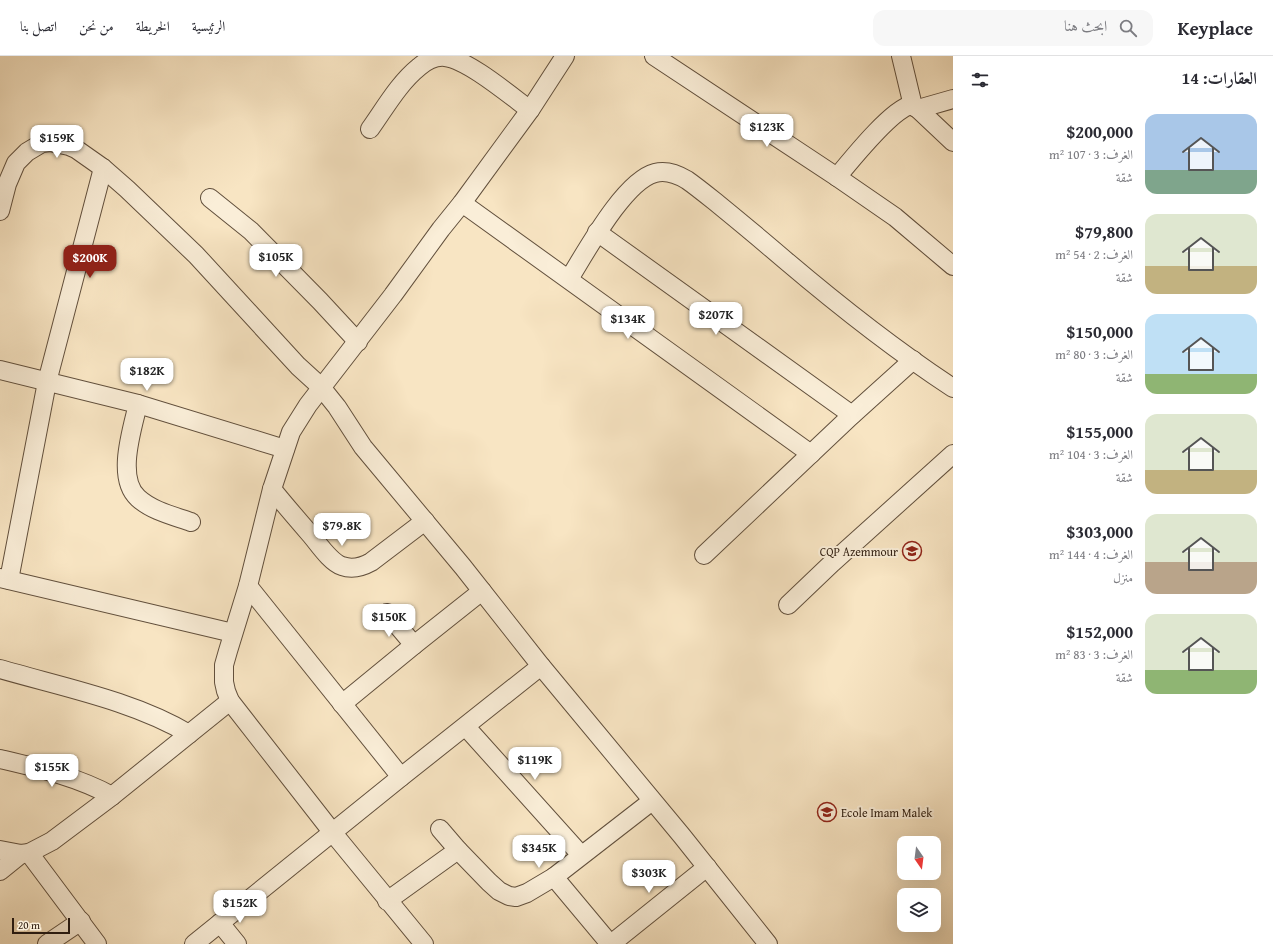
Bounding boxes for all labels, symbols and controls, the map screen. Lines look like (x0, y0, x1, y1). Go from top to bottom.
search box (873, 10, 1153, 46)
text: Keyplace (1177, 14, 1253, 42)
text: ابحث هنا (1064, 15, 1107, 36)
text: اتصل بنا (20, 16, 57, 36)
text: من نحن (79, 16, 114, 36)
text: الخريطة (136, 16, 170, 36)
text: الرئيسية (192, 16, 225, 36)
icon: search (1117, 17, 1139, 39)
text: العقارات: 14 (1181, 65, 1257, 90)
icon: filters (969, 69, 991, 91)
pin: $123K (739, 114, 795, 148)
text: $123K (749, 117, 785, 136)
text: $200,000 (1067, 119, 1133, 144)
pin: $159K (29, 125, 85, 159)
text: $159K (39, 128, 75, 147)
icon: home (1177, 130, 1225, 178)
text: الغرف: 3 · 107 m² (1049, 145, 1133, 164)
text: شقة (1116, 168, 1133, 187)
text: $79,800 (1075, 219, 1133, 244)
icon: home (1177, 230, 1225, 278)
pin: $105K (248, 244, 304, 278)
pin: $200K (62, 245, 118, 279)
text: الغرف: 2 · 54 m² (1055, 245, 1133, 264)
text: $105K (258, 247, 294, 266)
text: $200K (72, 248, 108, 267)
text: شقة (1116, 268, 1133, 287)
pin: $207K (688, 302, 744, 336)
text: $207K (698, 305, 734, 324)
pin: $134K (600, 306, 656, 340)
text: $134K (610, 309, 646, 328)
text: $150,000 (1067, 319, 1133, 344)
icon: home (1177, 330, 1225, 378)
text: الغرف: 3 · 80 m² (1055, 345, 1133, 364)
pin: $182K (119, 358, 175, 392)
text: $182K (129, 361, 165, 380)
text: شقة (1116, 368, 1133, 387)
text: $155,000 (1067, 419, 1133, 444)
icon: home (1177, 430, 1225, 478)
text: الغرف: 3 · 104 m² (1049, 445, 1133, 464)
text: شقة (1116, 468, 1133, 487)
pin: $79.8K (309, 513, 375, 547)
text: $79.8K (323, 516, 361, 535)
text: $303,000 (1067, 519, 1133, 544)
icon: home (1177, 530, 1225, 578)
school or university icon: CQP Azemmour (901, 540, 923, 562)
place label: CQP Azemmour (820, 543, 898, 560)
text: الغرف: 4 · 144 m² (1049, 545, 1133, 564)
text: منزل (1113, 568, 1133, 587)
pin: $150K (361, 604, 417, 638)
text: $150K (371, 607, 407, 626)
text: $152,000 (1067, 619, 1133, 644)
icon: home (1177, 630, 1225, 678)
text: الغرف: 3 · 83 m² (1055, 645, 1133, 664)
text: شقة (1116, 668, 1133, 687)
pin: $119K (507, 747, 563, 781)
text: $119K (517, 750, 553, 769)
pin: $155K (24, 754, 80, 788)
text: $155K (34, 757, 70, 776)
school or university icon: Ecole Imam Malek (816, 801, 838, 823)
place label: Ecole Imam Malek (841, 804, 933, 821)
pin: $345K (511, 835, 567, 869)
north arrow (897, 836, 941, 880)
map controls (897, 836, 941, 932)
text: $345K (521, 838, 557, 857)
pin: $303K (621, 860, 677, 894)
text: $303K (631, 863, 667, 882)
button: layers (897, 888, 941, 932)
pin: $152K (212, 890, 268, 924)
text: $152K (222, 893, 258, 912)
scale bar (12, 916, 70, 935)
text: 20 m (18, 917, 40, 933)

